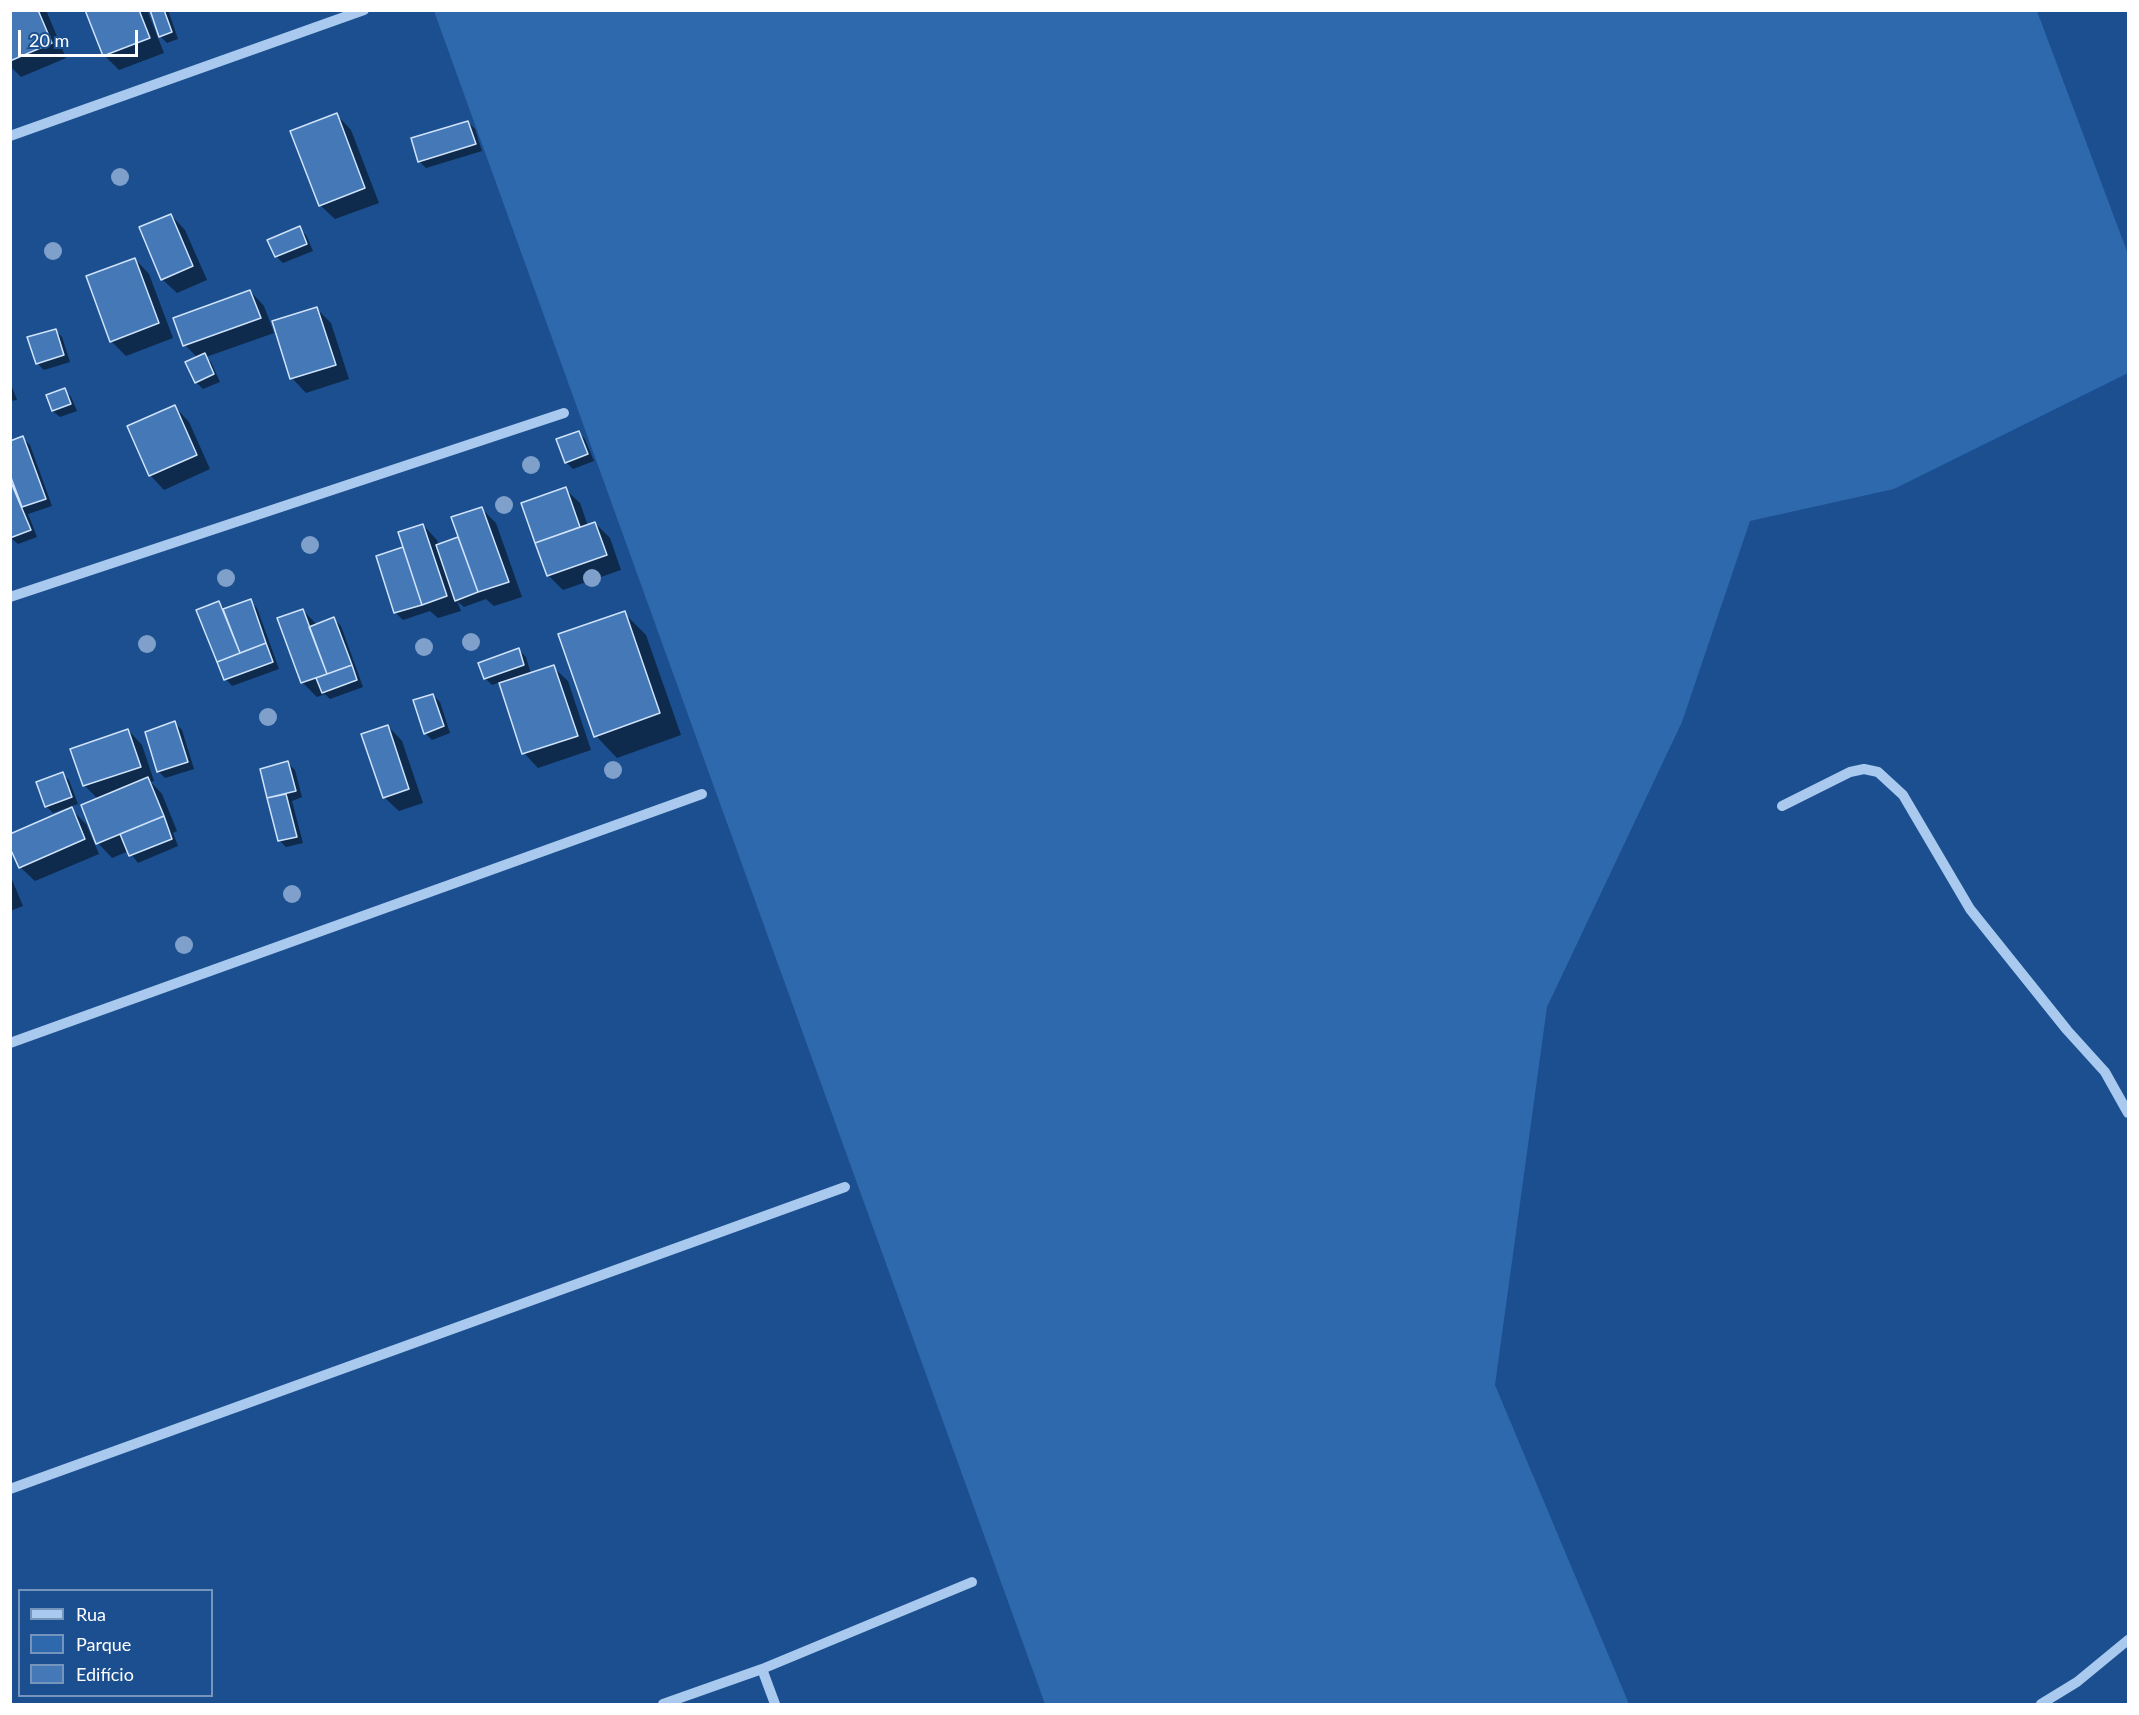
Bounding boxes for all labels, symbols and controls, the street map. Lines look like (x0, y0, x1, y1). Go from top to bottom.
scale bar (21, 18, 141, 56)
text: 20 m (29, 29, 69, 51)
legend (18, 1589, 213, 1697)
text: Rua (76, 1603, 106, 1625)
text: Parque (76, 1633, 131, 1655)
text: Edifício (76, 1663, 134, 1685)

